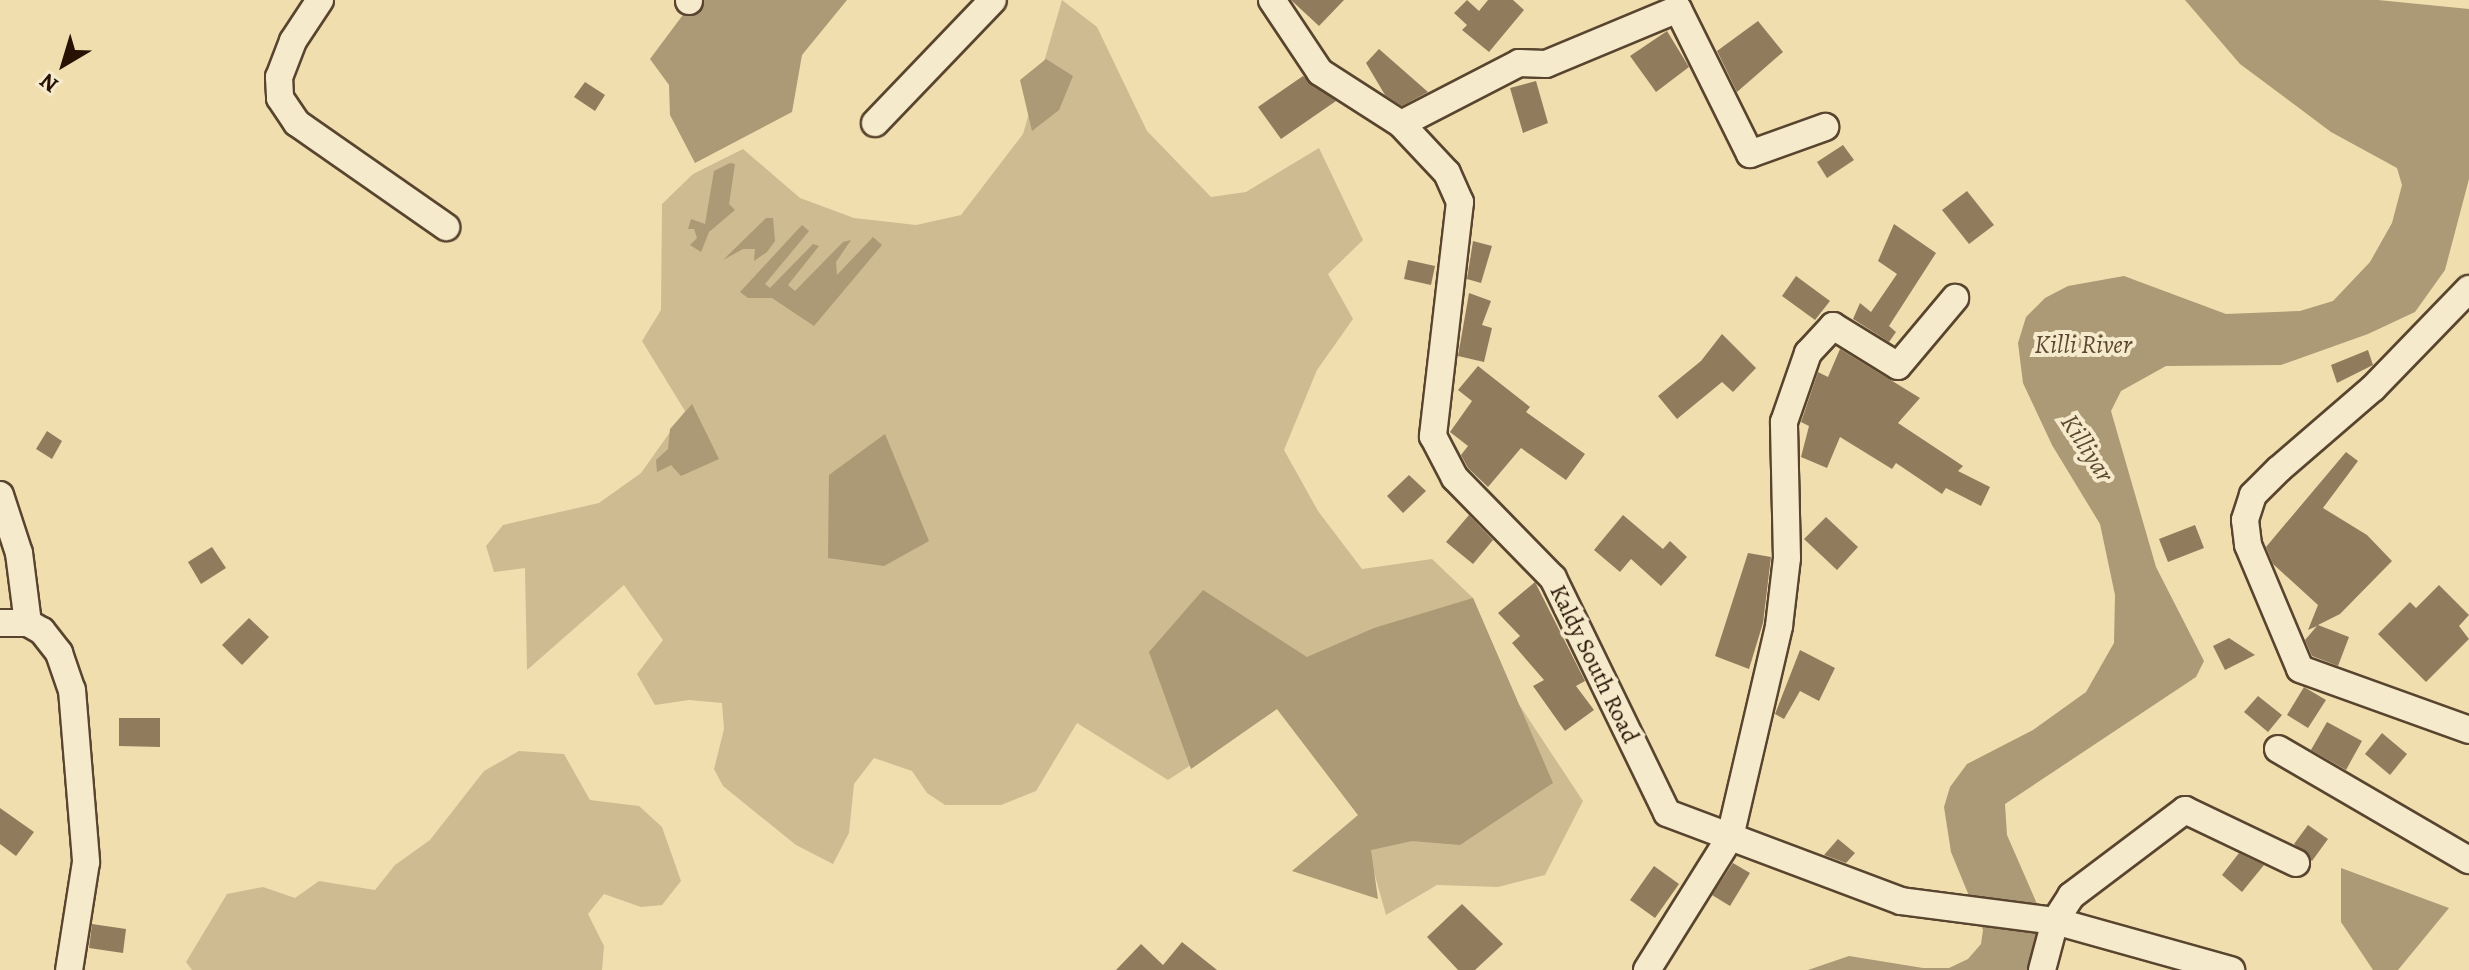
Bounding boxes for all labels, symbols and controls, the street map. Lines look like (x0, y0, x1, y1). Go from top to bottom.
north arrow (24, 24, 104, 104)
text: N (34, 66, 65, 100)
water label: Killi River (2034, 329, 2132, 361)
water label: Killiyar (2054, 408, 2120, 488)
street label: Kaldy South Road (1543, 580, 1645, 748)

